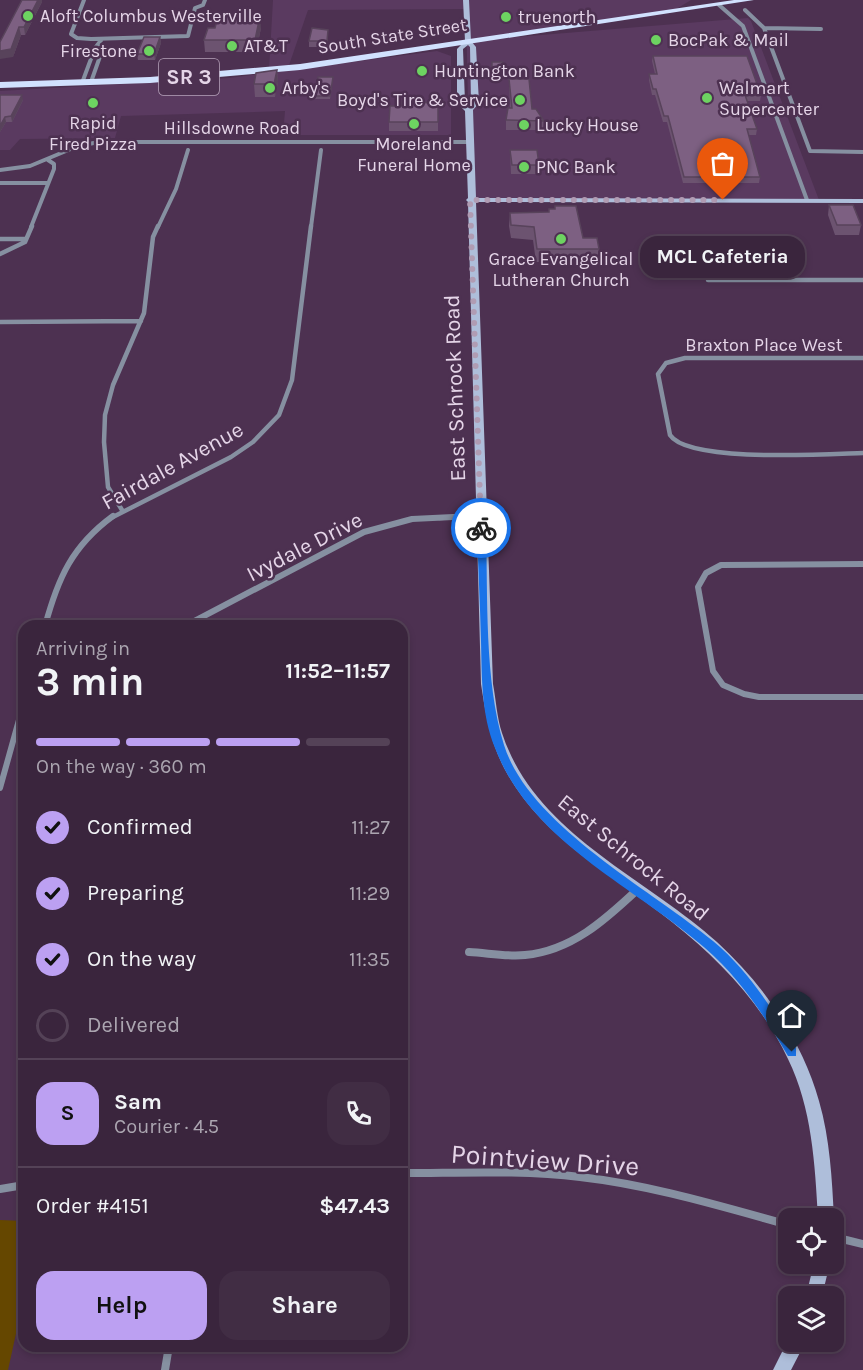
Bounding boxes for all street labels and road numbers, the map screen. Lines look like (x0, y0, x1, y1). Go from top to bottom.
street label: South State Street (316, 13, 468, 59)
road number: SR 3 (159, 59, 219, 95)
street label: Hillsdowne Road (164, 117, 300, 139)
street label: East Schrock Road (439, 294, 471, 482)
street label: Braxton Place West (685, 334, 843, 356)
street label: Fairdale Avenue (97, 416, 248, 516)
street label: Ivydale Drive (242, 507, 367, 587)
street label: East Schrock Road (553, 789, 714, 927)
street label: Pointview Drive (450, 1137, 640, 1183)

